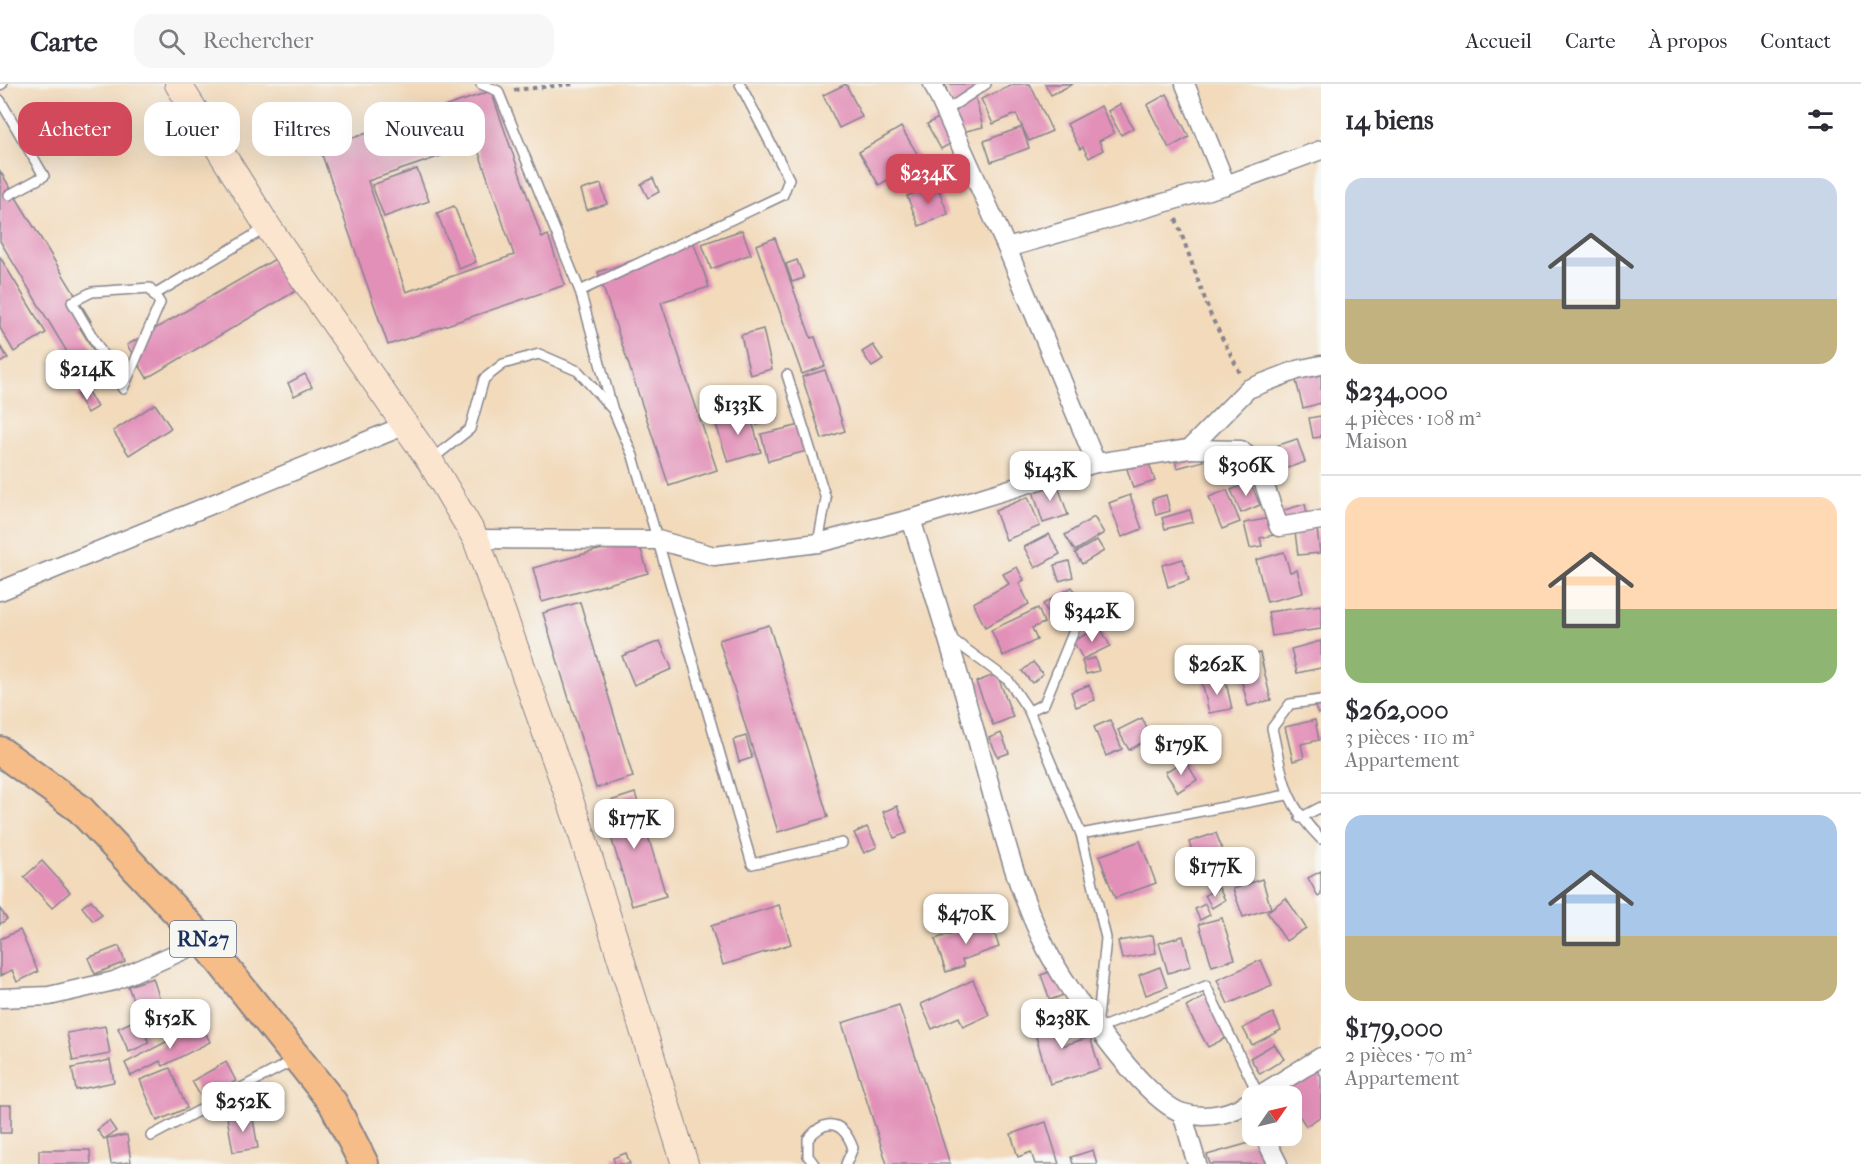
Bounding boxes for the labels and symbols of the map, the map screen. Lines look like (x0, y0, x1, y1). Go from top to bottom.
pin: $234K (886, 154, 970, 205)
pin: $214K (45, 350, 129, 401)
pin: $133K (696, 385, 780, 436)
pin: $306K (1204, 446, 1288, 497)
pin: $143K (1008, 451, 1092, 502)
pin: $342K (1050, 592, 1134, 643)
pin: $262K (1175, 645, 1259, 696)
pin: $179K (1139, 725, 1223, 776)
pin: $177K (592, 799, 676, 850)
pin: $177K (1173, 847, 1257, 898)
pin: $470K (924, 894, 1008, 945)
road number: RN27 (170, 921, 236, 957)
pin: $152K (128, 999, 212, 1050)
pin: $238K (1020, 999, 1104, 1050)
pin: $252K (201, 1082, 285, 1133)
north arrow (1242, 1086, 1302, 1146)

